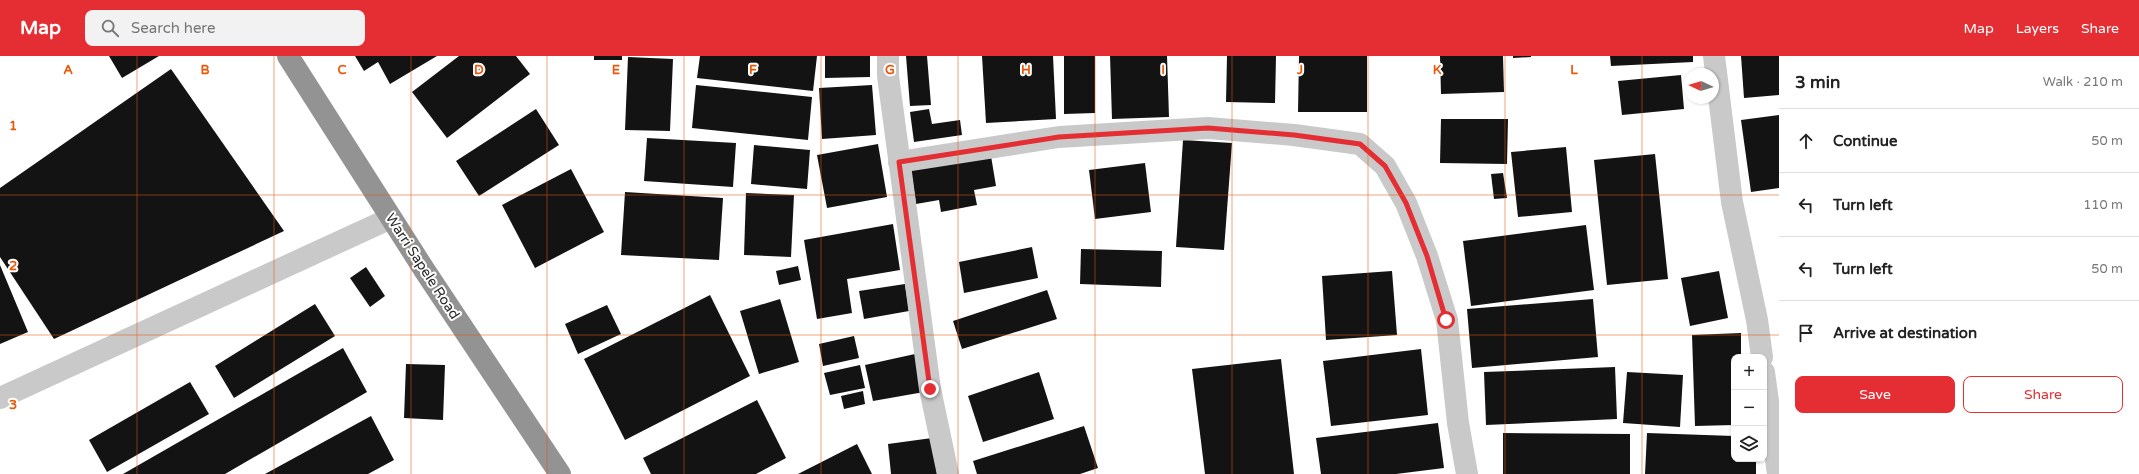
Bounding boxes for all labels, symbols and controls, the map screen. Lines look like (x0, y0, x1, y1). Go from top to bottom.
search box (85, 10, 365, 46)
text: Map (20, 17, 61, 39)
icon: search (99, 17, 121, 39)
text: Search here (131, 19, 215, 37)
text: Map (1964, 20, 1994, 37)
text: Layers (2016, 20, 2059, 37)
text: Share (2081, 20, 2119, 37)
text: A (63, 62, 73, 78)
text: B (200, 62, 210, 78)
text: C (337, 62, 347, 78)
text: D (474, 62, 484, 78)
text: E (612, 62, 620, 78)
text: F (749, 62, 757, 78)
text: G (885, 62, 895, 78)
text: H (1021, 62, 1031, 78)
text: I (1161, 62, 1165, 78)
text: J (1296, 62, 1303, 78)
text: K (1433, 62, 1442, 78)
text: L (1570, 62, 1578, 78)
north arrow (1683, 68, 1719, 104)
text: 3 min (1795, 72, 1840, 93)
text: Walk · 210 m (2043, 74, 2123, 90)
text: 1 (9, 118, 17, 134)
icon: ahead (1795, 130, 1817, 152)
text: Continue (1833, 132, 1897, 150)
text: 50 m (2091, 133, 2123, 149)
icon: left (1795, 194, 1817, 216)
text: Turn left (1833, 196, 1893, 214)
text: 110 m (2083, 197, 2123, 213)
street label: Warri Sapele Road (382, 210, 463, 322)
text: 2 (9, 258, 17, 274)
icon: left (1795, 258, 1817, 280)
text: Turn left (1833, 260, 1893, 278)
text: 50 m (2091, 261, 2123, 277)
route start (1437, 311, 1455, 329)
icon: arrive (1795, 322, 1817, 344)
text: Arrive at destination (1833, 324, 1977, 342)
map controls (1731, 354, 1767, 462)
button: + (1731, 354, 1767, 390)
button: Save (1795, 376, 1955, 413)
button: Share (1963, 376, 2123, 413)
route end (921, 380, 939, 398)
button: − (1731, 390, 1767, 426)
text: 3 (9, 397, 17, 413)
button: layers (1731, 426, 1767, 462)

